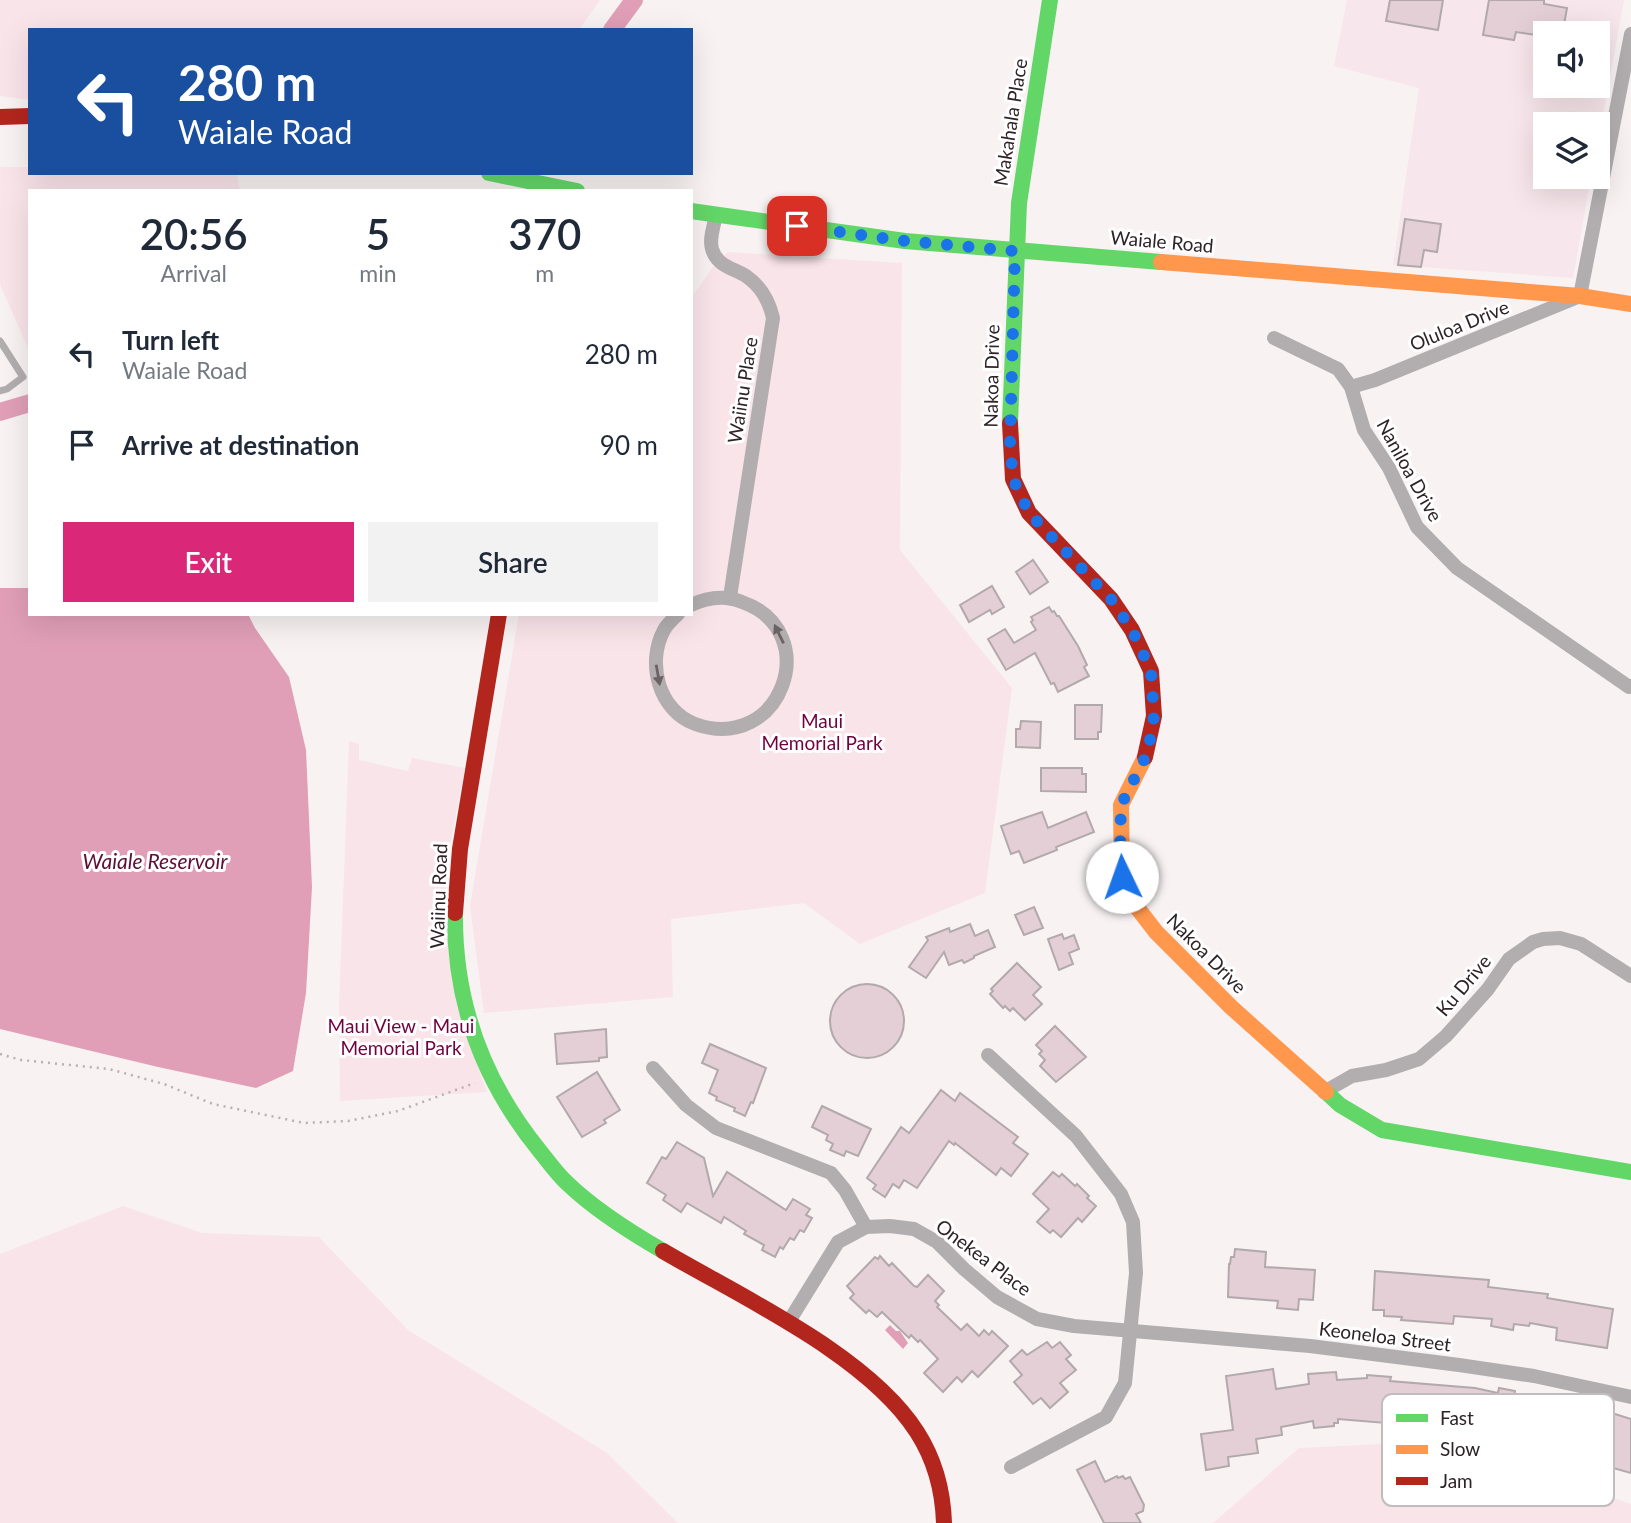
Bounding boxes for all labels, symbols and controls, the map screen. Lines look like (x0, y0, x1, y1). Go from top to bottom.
map controls (1533, 21, 1610, 189)
button: sound (1533, 21, 1610, 98)
text: 280 m (178, 53, 316, 111)
icon: left (63, 56, 154, 147)
street label: Makahala Place (989, 57, 1031, 187)
text: Waiale Road (178, 112, 352, 151)
button: layers (1533, 112, 1610, 189)
pin (767, 196, 827, 256)
icon: arrive (778, 207, 816, 245)
text: 20:56 (140, 209, 248, 259)
text: 5 (366, 209, 390, 259)
text: 370 (508, 209, 581, 259)
street label: Waiale Road (1109, 225, 1215, 257)
text: Arrival (161, 259, 227, 287)
text: min (359, 259, 397, 287)
text: m (535, 259, 554, 287)
street label: Oluloa Drive (1406, 295, 1512, 355)
text: Turn left (122, 324, 219, 356)
street label: Nakoa Drive (979, 324, 1003, 428)
icon: left (63, 335, 101, 373)
street label: Waiinu Place (722, 335, 762, 445)
text: 280 m (585, 338, 658, 370)
text: Waiale Road (122, 356, 247, 384)
street label: Naniloa Drive (1372, 415, 1448, 525)
icon: arrive (63, 426, 101, 464)
text: Arrive at destination (122, 429, 359, 461)
text: 90 m (600, 429, 658, 461)
button: Exit (63, 522, 354, 602)
button: Share (368, 522, 658, 602)
one-way arrow (774, 624, 785, 644)
one-way arrow (653, 664, 664, 686)
park label: Maui Memorial Park (761, 709, 883, 754)
position arrow (1085, 840, 1159, 914)
street label: Waiinu Road (425, 843, 451, 949)
water label: Waiale Reservoir (83, 848, 228, 873)
street label: Nakoa Drive (1162, 908, 1252, 998)
street label: Ku Drive (1431, 950, 1495, 1020)
park label: Maui View - Maui Memorial Park (328, 1014, 474, 1059)
street label: Onekea Place (932, 1214, 1036, 1300)
street label: Keoneloa Street (1318, 1316, 1453, 1356)
legend (1382, 1394, 1614, 1506)
text: Fast (1440, 1406, 1474, 1429)
text: Slow (1440, 1437, 1480, 1460)
text: Jam (1440, 1469, 1473, 1492)

